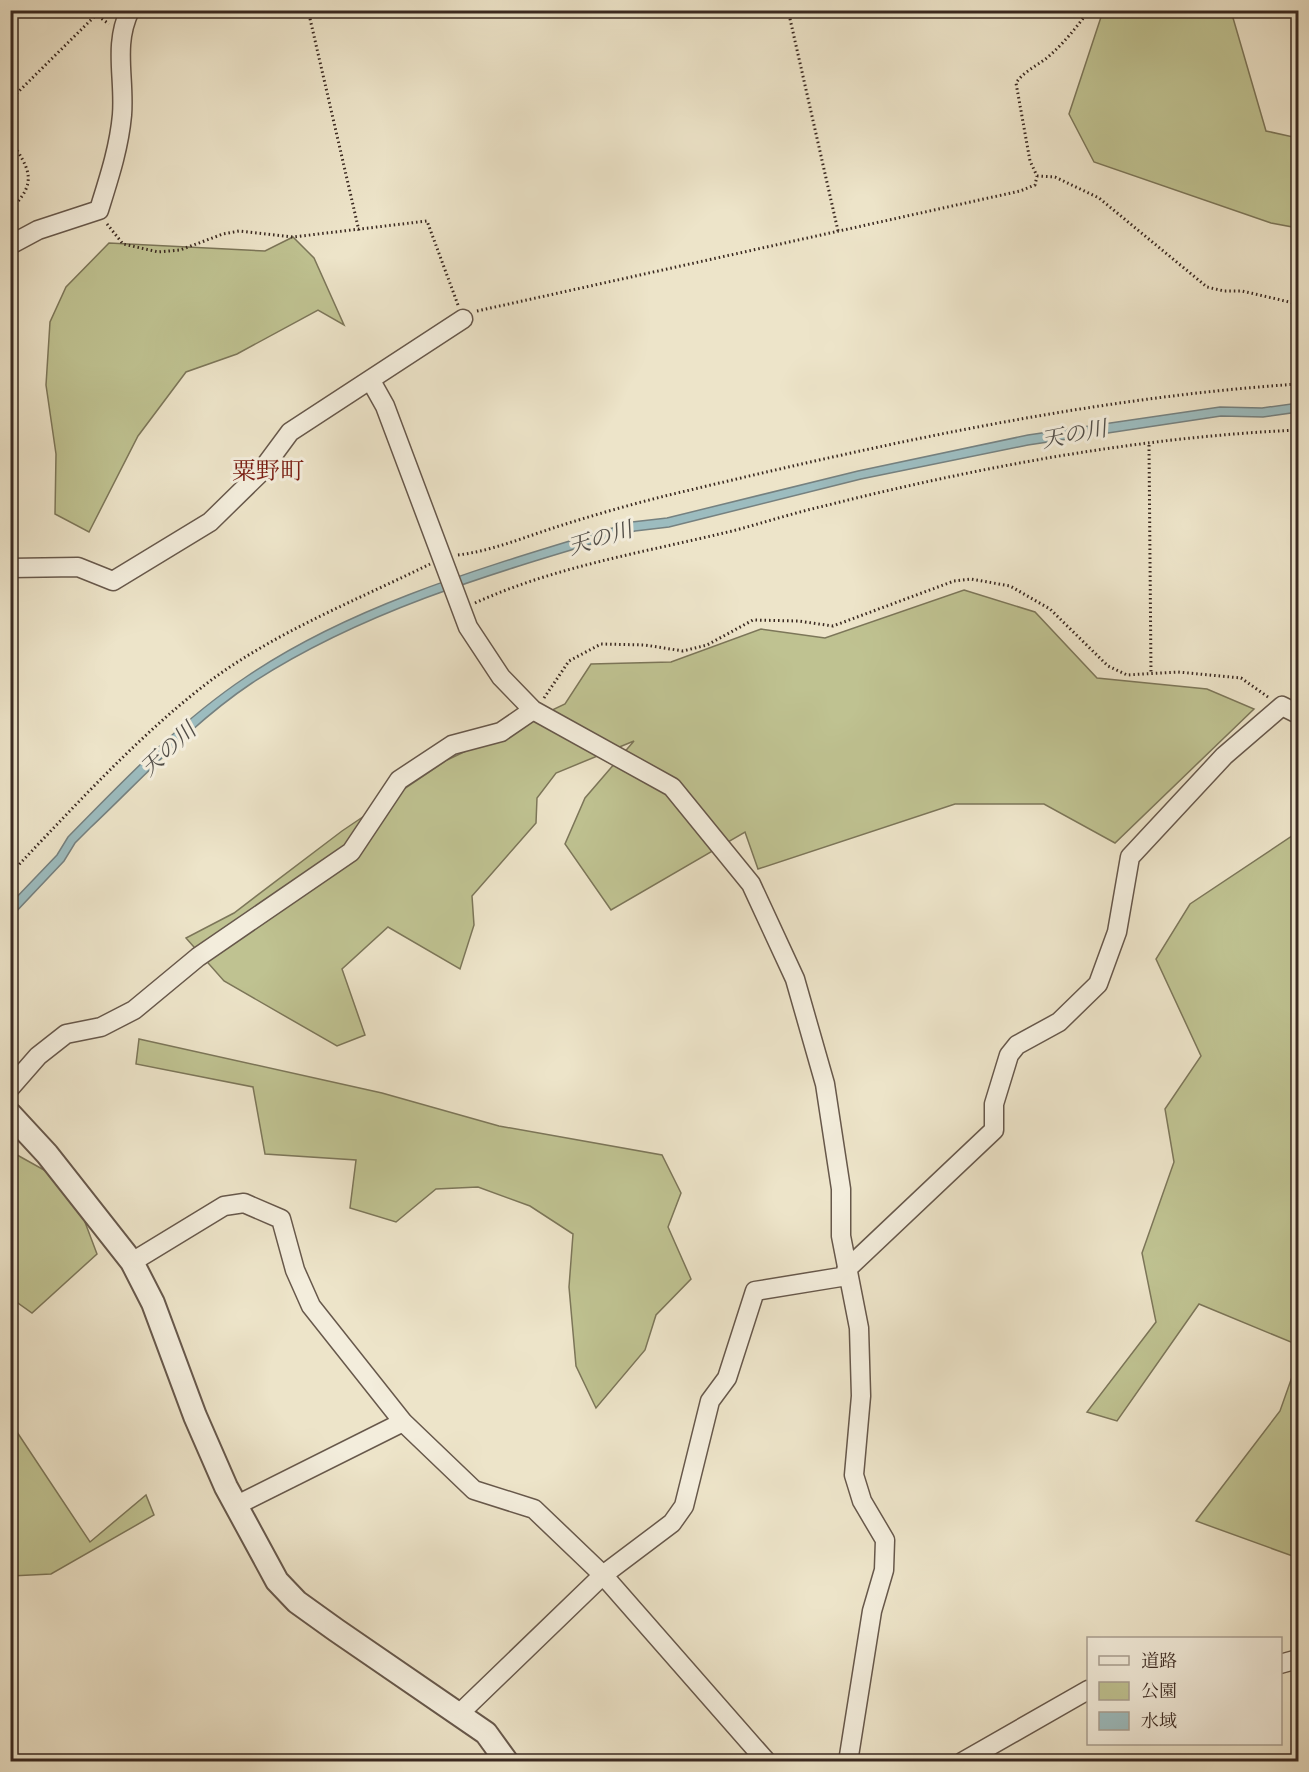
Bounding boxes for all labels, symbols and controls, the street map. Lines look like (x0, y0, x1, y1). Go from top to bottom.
water label: 天の川 (1039, 414, 1111, 454)
district label: 粟野町 (232, 456, 304, 485)
water label: 天の川 (564, 515, 637, 561)
water label: 天の川 (135, 715, 203, 781)
legend (1087, 1637, 1282, 1745)
text: 道路 (1141, 1650, 1177, 1672)
text: 公園 (1141, 1680, 1177, 1702)
text: 水域 (1141, 1710, 1177, 1732)

